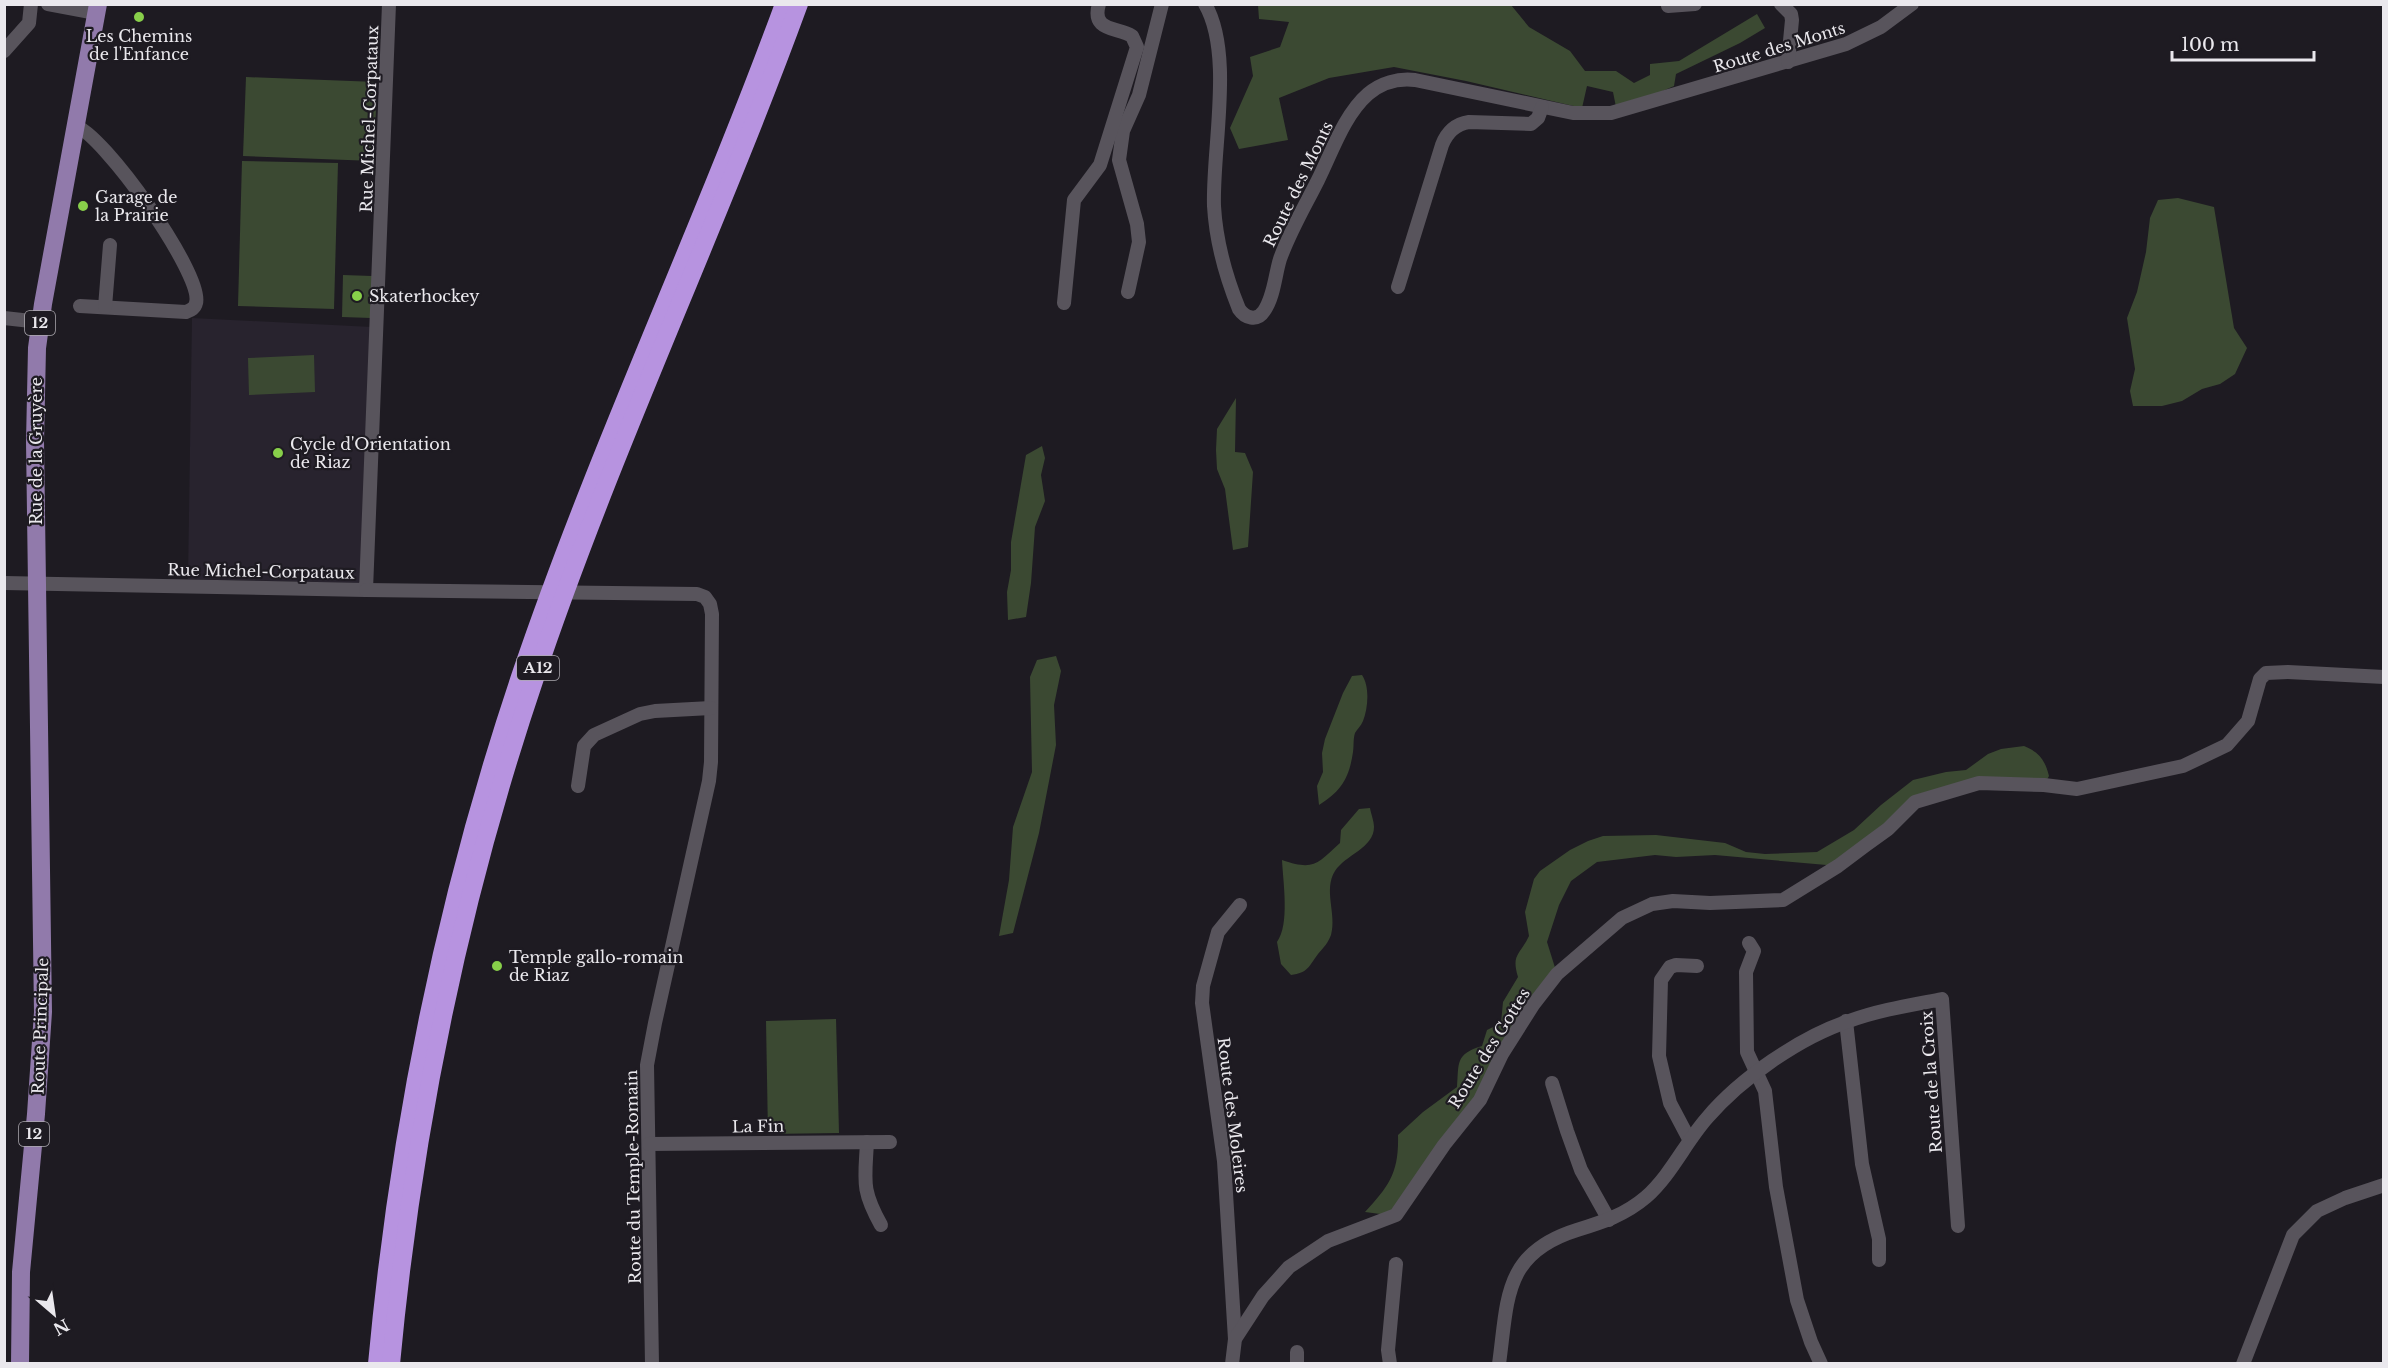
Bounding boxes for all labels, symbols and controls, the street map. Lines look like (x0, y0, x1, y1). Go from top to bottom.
marker: Les Chemins de l'Enfance (132, 10, 146, 24)
street label: Route des Monts (1711, 17, 1847, 77)
scale bar (2172, 24, 2314, 62)
street label: Rue Michel-Corpataux (356, 25, 382, 213)
place label: Les Chemins de l'Enfance (86, 26, 192, 64)
text: 100 m (2181, 34, 2239, 56)
street label: Route des Monts (1259, 118, 1337, 250)
place label: Garage de la Prairie (95, 187, 178, 225)
marker: Garage de la Prairie (76, 199, 90, 213)
place label: Skaterhockey (369, 286, 480, 306)
marker: Skaterhockey (350, 289, 364, 303)
road number: 12 (25, 311, 55, 335)
street label: Rue de la Gruyère (26, 377, 46, 525)
place label: Cycle d'Orientation de Riaz (290, 434, 451, 472)
marker: Cycle d'Orientation de Riaz (271, 446, 285, 460)
street label: Rue Michel-Corpataux (167, 559, 355, 583)
road number: A12 (517, 656, 559, 680)
place label: Temple gallo-romain de Riaz (509, 947, 683, 985)
street label: Route Principale (28, 957, 52, 1095)
marker: Temple gallo-romain de Riaz (490, 959, 504, 973)
street label: Route des Gottes (1444, 984, 1534, 1112)
street label: Route de la Croix (1916, 1010, 1946, 1154)
street label: Route des Moleires (1214, 1036, 1252, 1194)
street label: Route du Temple-Romain (621, 1070, 645, 1284)
street label: La Fin (732, 1116, 784, 1136)
road number: 12 (19, 1122, 49, 1146)
north arrow (24, 1284, 84, 1344)
text: N (50, 1315, 73, 1340)

